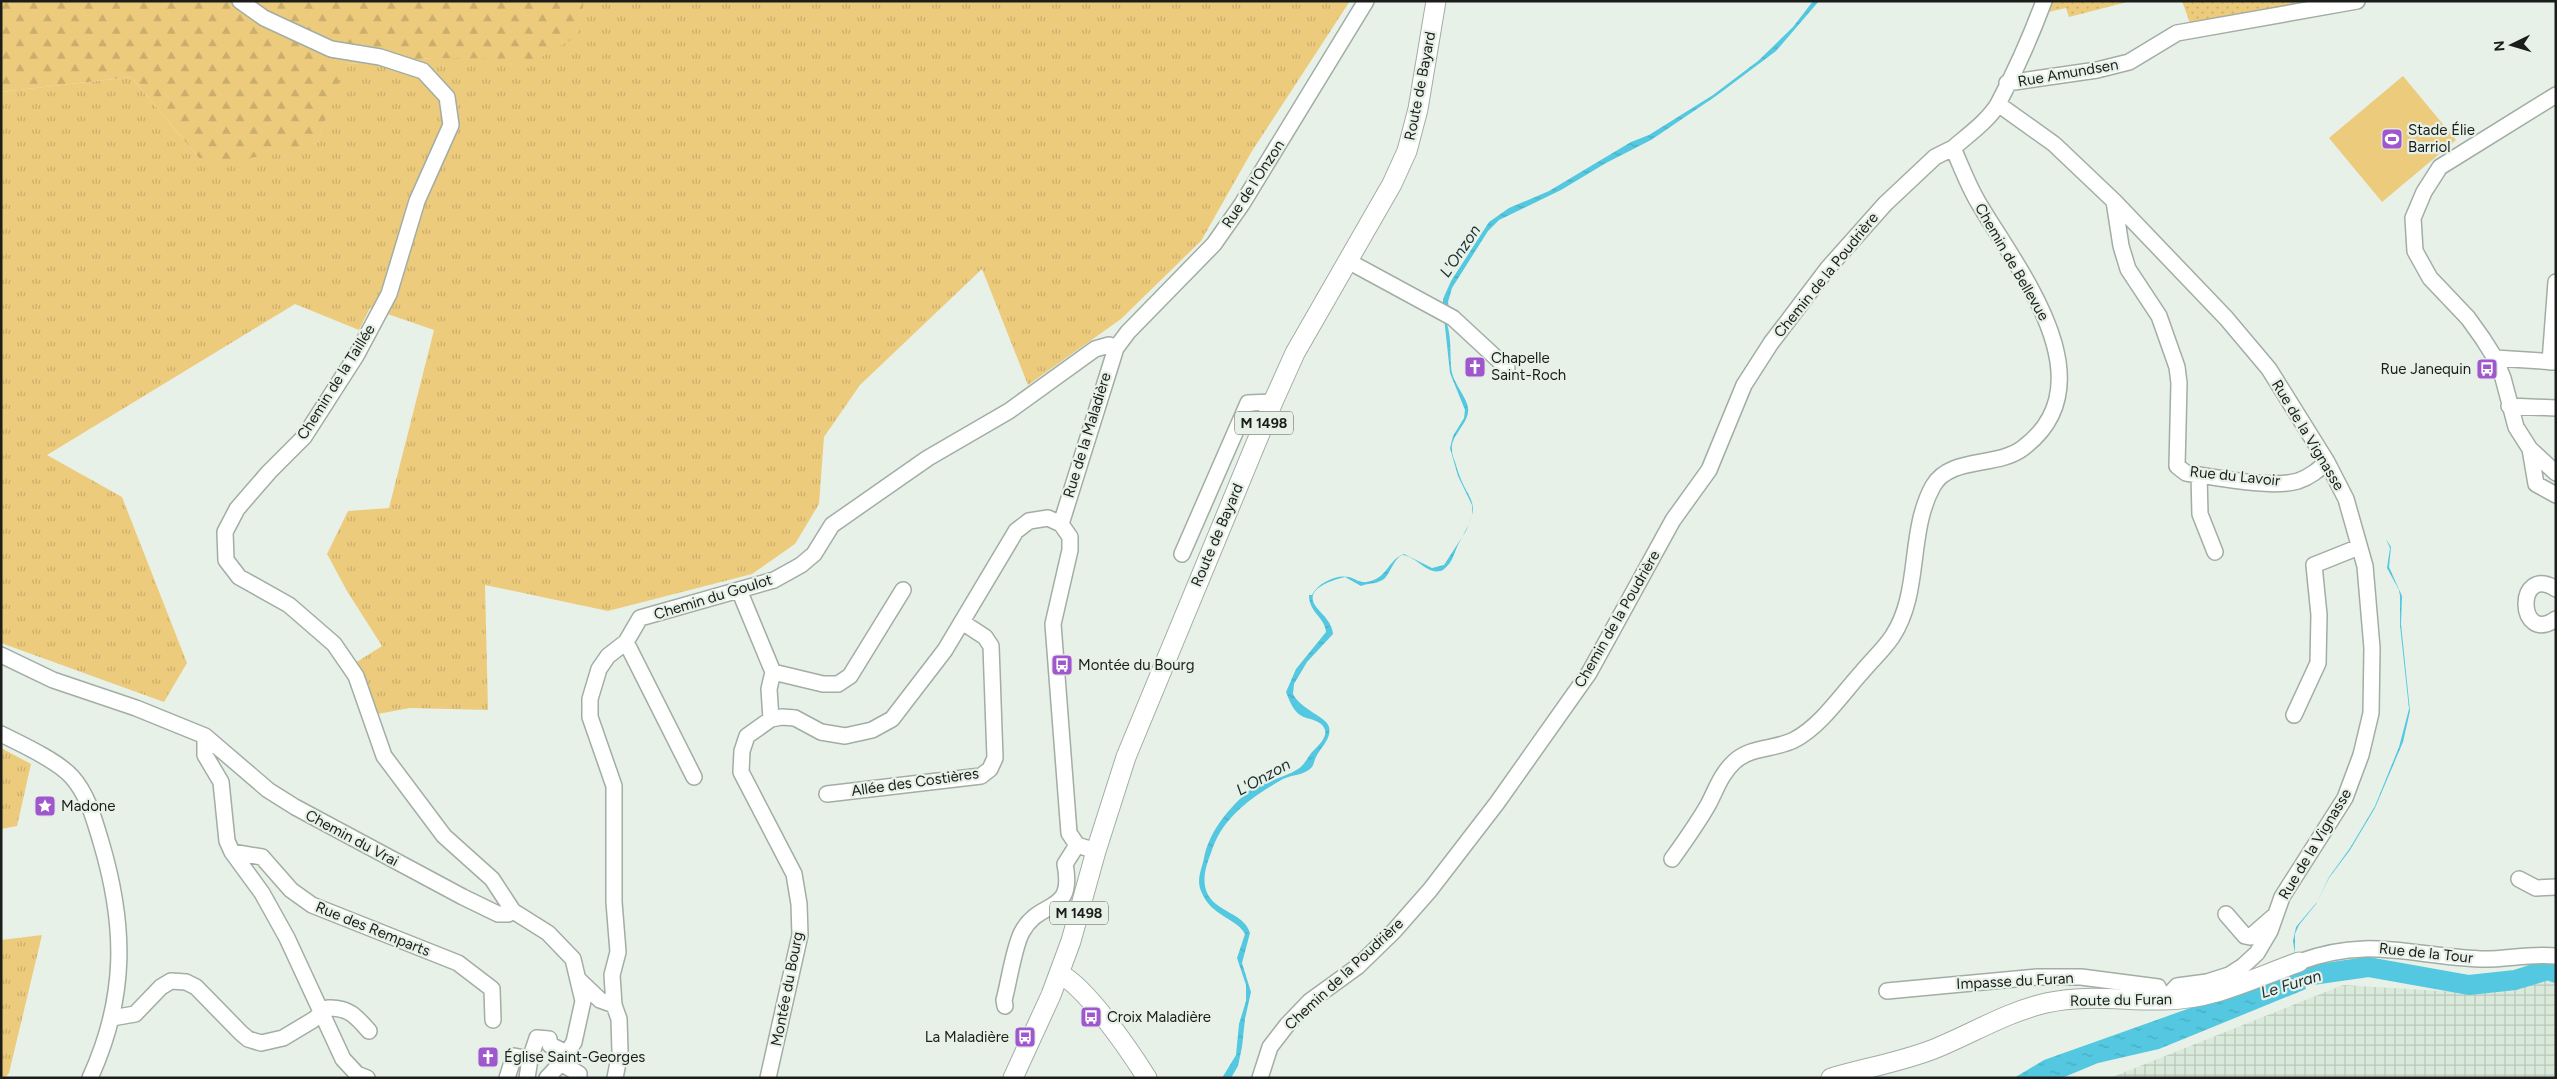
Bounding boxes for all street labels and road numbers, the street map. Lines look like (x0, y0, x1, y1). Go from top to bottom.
street label: Route de Bayard (1401, 30, 1439, 142)
street label: Rue Amundsen (2016, 55, 2120, 91)
street label: Rue de l'Onzon (1218, 137, 1288, 231)
street label: Chemin de Bellevue (1971, 200, 2053, 324)
street label: Chemin de la Poudrière (1770, 209, 1882, 341)
street label: Chemin de la Taillée (293, 321, 379, 443)
street label: Rue de la Maladière (1059, 370, 1115, 500)
street label: Rue de la Vignasse (2268, 376, 2348, 494)
road number: M 1498 (1235, 412, 1293, 434)
street label: Rue du Lavoir (2189, 462, 2281, 490)
street label: Route de Bayard (1187, 481, 1247, 589)
street label: Chemin de la Poudrière (1570, 547, 1664, 691)
street label: Chemin du Goulot (652, 570, 775, 624)
street label: Allée des Costières (850, 764, 980, 800)
street label: Rue de la Vignasse (2275, 785, 2355, 903)
street label: Chemin du Vrai (302, 806, 402, 870)
street label: Rue des Remparts (313, 898, 433, 960)
road number: M 1498 (1050, 901, 1108, 924)
street label: Chemin de la Poudrière (1281, 914, 1407, 1034)
street label: Montée du Bourg (767, 930, 807, 1048)
street label: Rue de la Tour (2378, 939, 2474, 967)
street label: Impasse du Furan (1956, 969, 2074, 993)
street label: Route du Furan (2070, 990, 2172, 1010)

